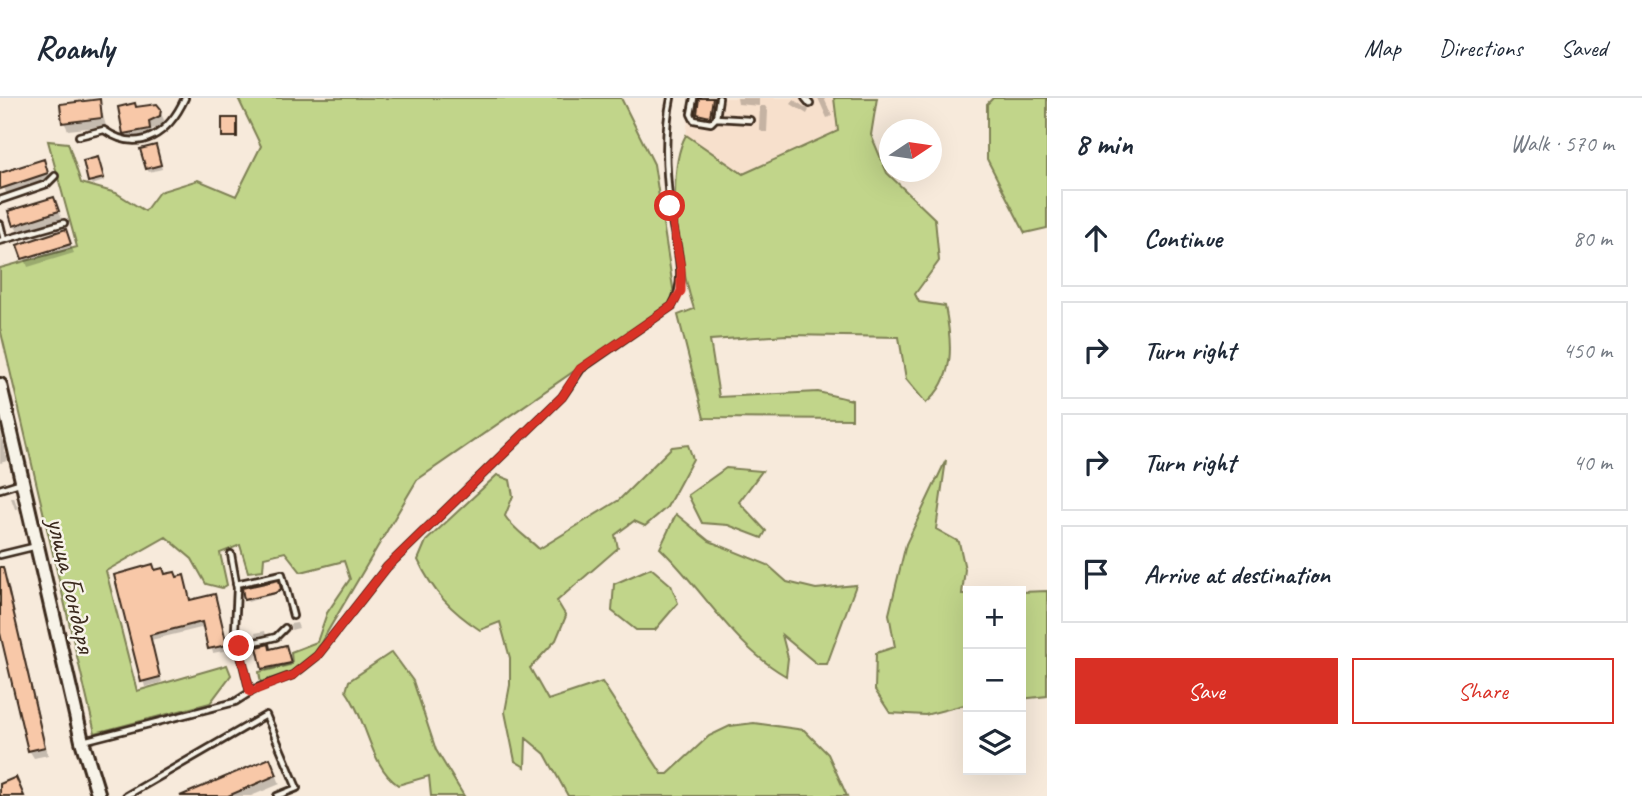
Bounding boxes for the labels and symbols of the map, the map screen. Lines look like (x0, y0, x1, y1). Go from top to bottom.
north arrow (879, 119, 942, 182)
route start (654, 190, 685, 221)
street label: улица Бондаря (39, 512, 105, 658)
route end (223, 630, 254, 661)

